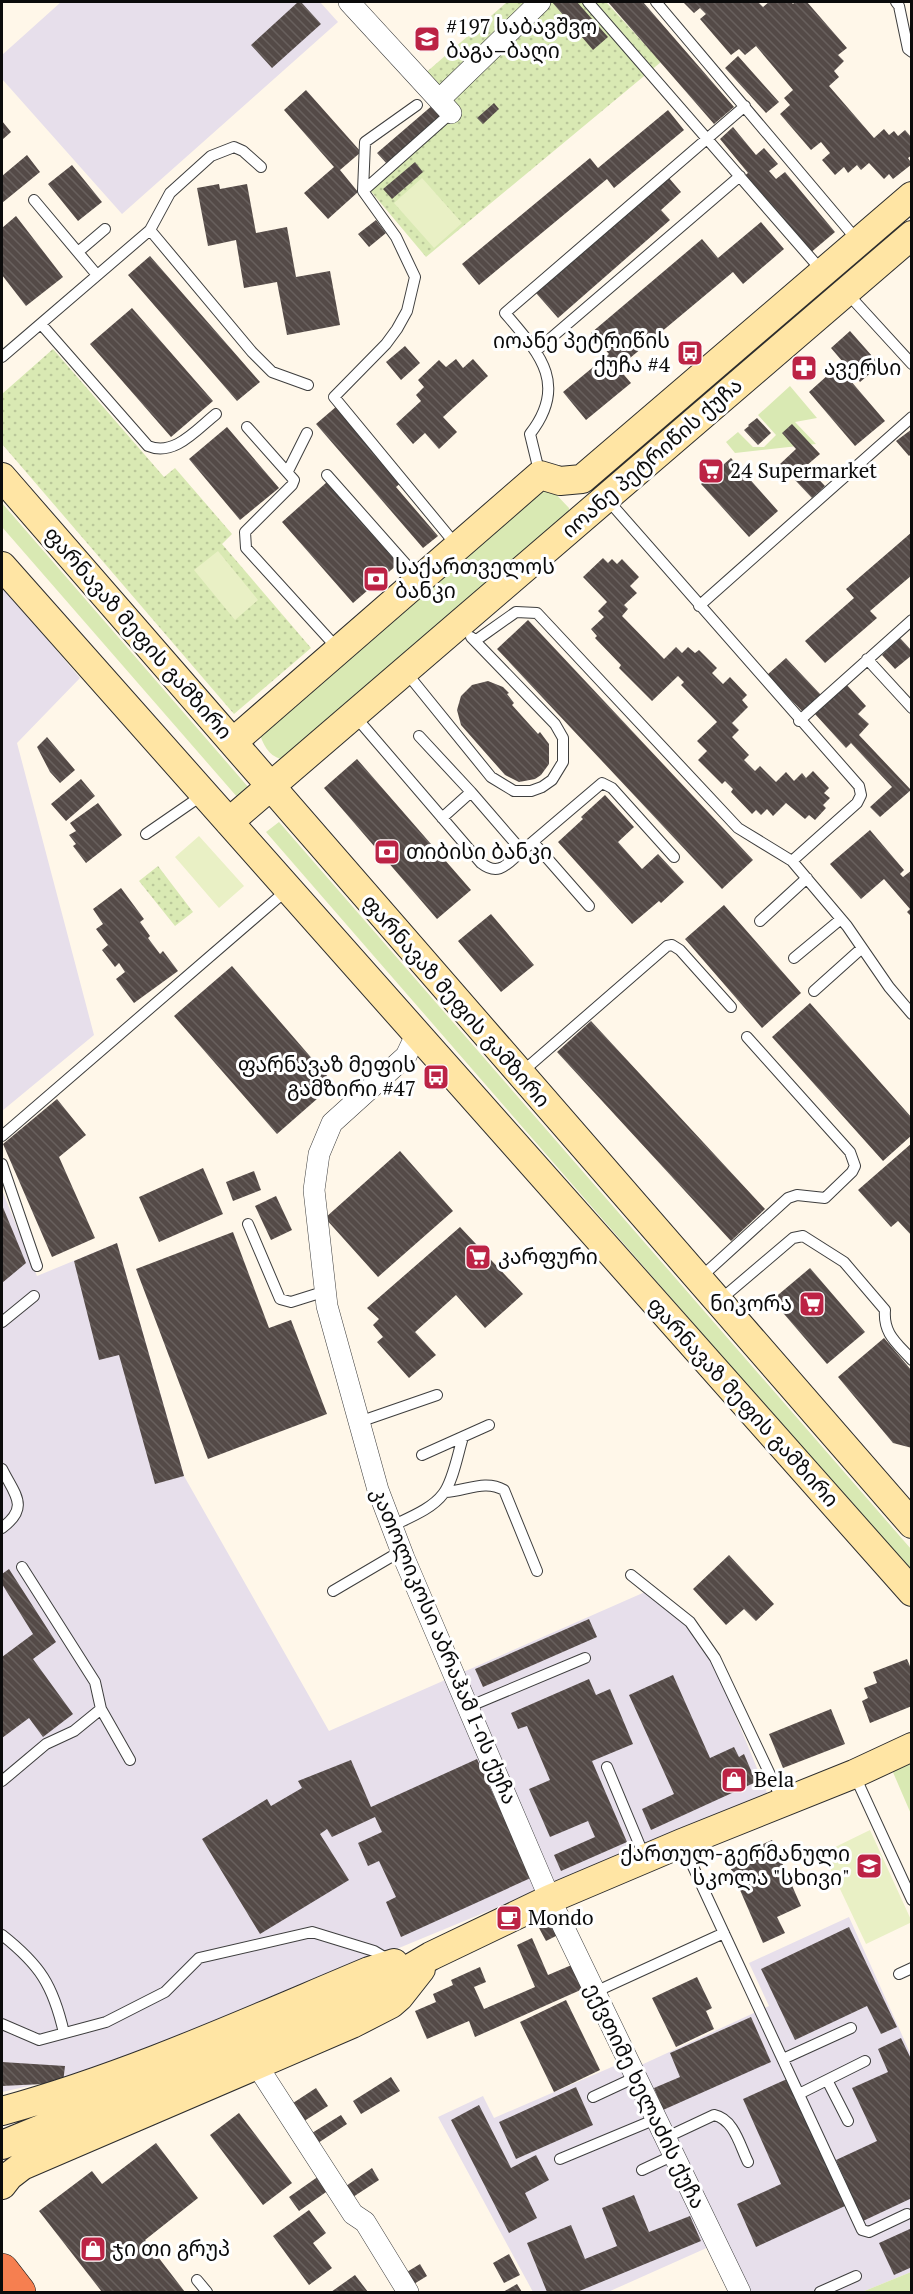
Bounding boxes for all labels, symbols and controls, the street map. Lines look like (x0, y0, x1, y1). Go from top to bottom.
place label: #197 საბავშვო ბაგა–ბაღი (446, 12, 597, 64)
school or university icon: #197 საბავშვო ბაგა–ბაღი (412, 24, 442, 54)
place label: იოანე პეტრიწის ქუჩა #4 (493, 326, 671, 378)
bus stop icon: იოანე პეტრიწის ქუჩა #4 (675, 338, 705, 368)
pharmacy icon: ავერსი (789, 353, 819, 383)
place label: ავერსი (824, 353, 901, 381)
street label: იოანე პეტრიწის ქუჩა (555, 371, 748, 544)
supermarket icon: 24 Supermarket (696, 456, 726, 486)
place label: 24 Supermarket (730, 456, 877, 484)
street label: ფარნავაზ მეფის გამზირი (38, 520, 239, 745)
place label: საქართველოს ბანკი (395, 552, 555, 604)
bank icon: საქართველოს ბანკი (361, 564, 391, 594)
bank icon: თიბისი ბანკი (372, 837, 402, 867)
place label: თიბისი ბანკი (406, 837, 552, 865)
street label: ფარნავაზ მეფის გამზირი (356, 888, 557, 1113)
place label: ფარნავაზ მეფის გამზირი #47 (238, 1050, 416, 1102)
bus stop icon: ფარნავაზ მეფის გამზირი #47 (421, 1062, 451, 1092)
supermarket icon: კარფური (463, 1242, 493, 1272)
place label: კარფური (498, 1242, 598, 1270)
place label: ნიკორა (710, 1289, 792, 1317)
supermarket icon: ნიკორა (797, 1289, 827, 1319)
street label: ფარნავაზ მეფის გამზირი (642, 1290, 846, 1512)
street label: კათოლიკოსი აბრაჰამ I-ის ქუჩა (365, 1483, 525, 1808)
shop icon: Bela (719, 1765, 749, 1795)
place label: Bela (754, 1765, 795, 1793)
place label: ქართულ-გერმანული სკოლა "სხივი" (620, 1839, 850, 1891)
school or university icon: ქართულ-გერმანული სკოლა "სხივი" (854, 1851, 884, 1881)
cafe icon: Mondo (494, 1903, 524, 1933)
place label: Mondo (528, 1903, 594, 1931)
street label: ექვთიმე ხელაძის ქუჩა (579, 1978, 713, 2213)
shop icon: ჯი თი გრუპ (78, 2234, 108, 2264)
place label: ჯი თი გრუპ (112, 2234, 230, 2262)

